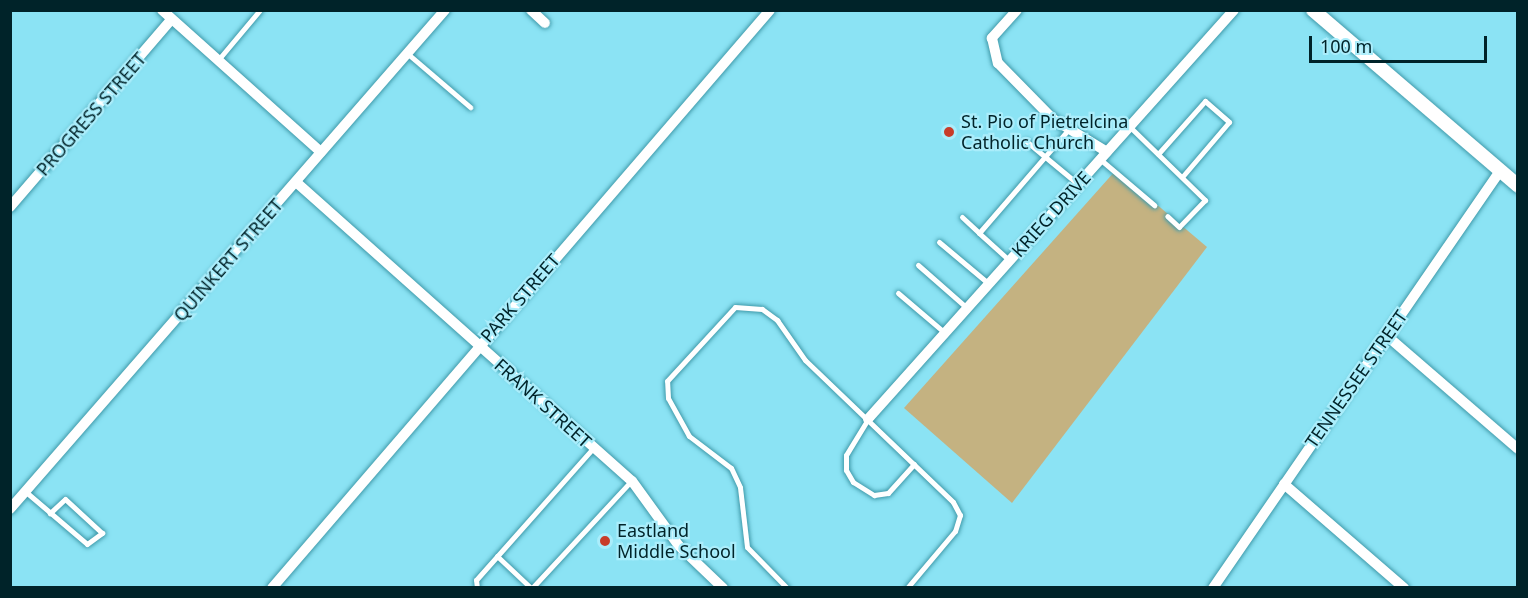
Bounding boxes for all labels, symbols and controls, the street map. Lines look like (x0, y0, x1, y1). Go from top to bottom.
scale bar (1312, 24, 1490, 62)
text: 100 m (1320, 34, 1372, 58)
street label: PROGRESS STREET (32, 48, 150, 180)
place label: St. Pio of Pietrelcina Catholic Church (961, 111, 1128, 154)
marker: St. Pio of Pietrelcina Catholic Church (942, 125, 956, 139)
street label: KRIEG DRIVE (1007, 167, 1095, 261)
street label: QUINKERT STREET (169, 194, 287, 326)
street label: PARK STREET (476, 250, 564, 346)
street label: TENNESSEE STREET (1300, 306, 1412, 452)
street label: FRANK STREET (490, 354, 596, 452)
place label: Eastland Middle School (617, 520, 736, 562)
marker: Eastland Middle School (598, 534, 612, 548)

